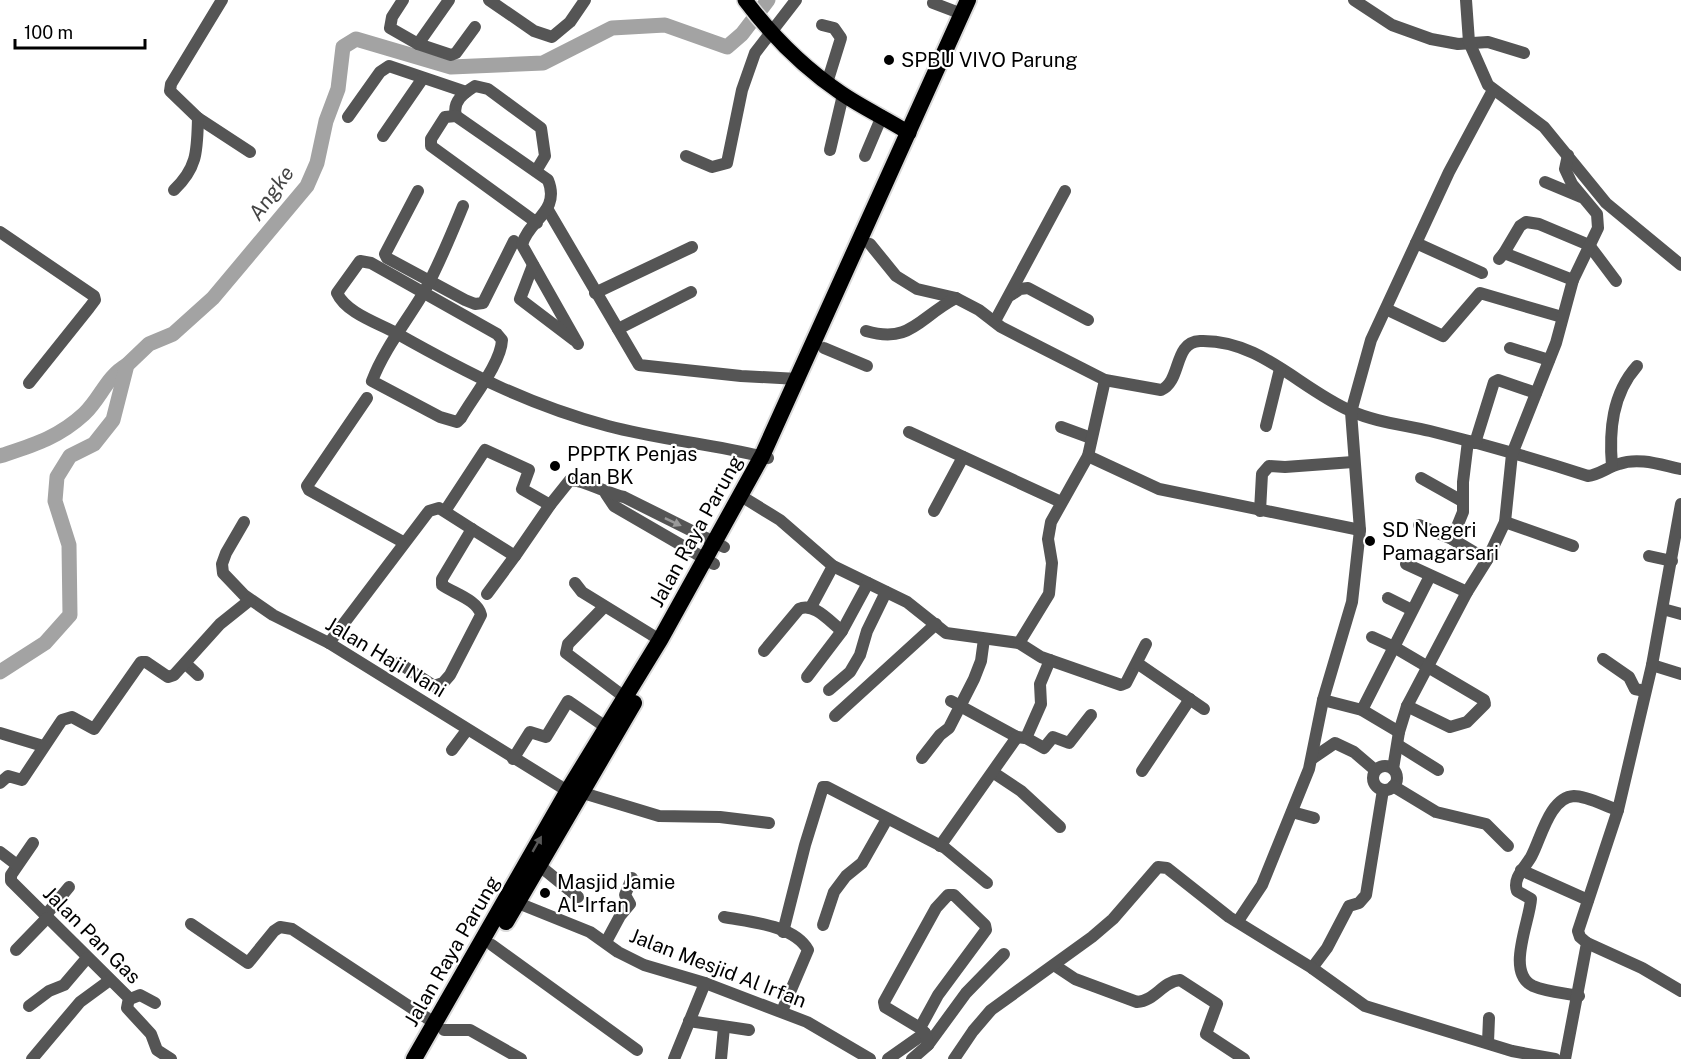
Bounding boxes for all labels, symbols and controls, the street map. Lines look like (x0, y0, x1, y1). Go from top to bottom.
scale bar (15, 12, 146, 50)
text: 100 m (24, 22, 73, 43)
place label: SPBU VIVO Parung (901, 48, 1078, 72)
marker: SPBU VIVO Parung (882, 53, 896, 67)
water label: Angke (243, 161, 299, 225)
place label: PPPTK Penjas dan BK (567, 442, 697, 489)
street label: Jalan Raya Parung (644, 451, 748, 611)
marker: PPPTK Penjas dan BK (548, 459, 562, 473)
one-way arrow (665, 517, 682, 526)
place label: SD Negeri Pamagarsari (1382, 518, 1499, 565)
marker: SD Negeri Pamagarsari (1363, 534, 1377, 548)
street label: Jalan Haji Nani (321, 612, 451, 702)
one-way arrow (532, 836, 543, 852)
place label: Masjid Jamie Al-Irfan (557, 870, 675, 917)
street label: Jalan Raya Parung (399, 871, 505, 1031)
street label: Jalan Pan Gas (38, 881, 146, 989)
marker: Masjid Jamie Al-Irfan (538, 886, 552, 900)
street label: Jalan Mesjid Al Irfan (626, 923, 810, 1013)

